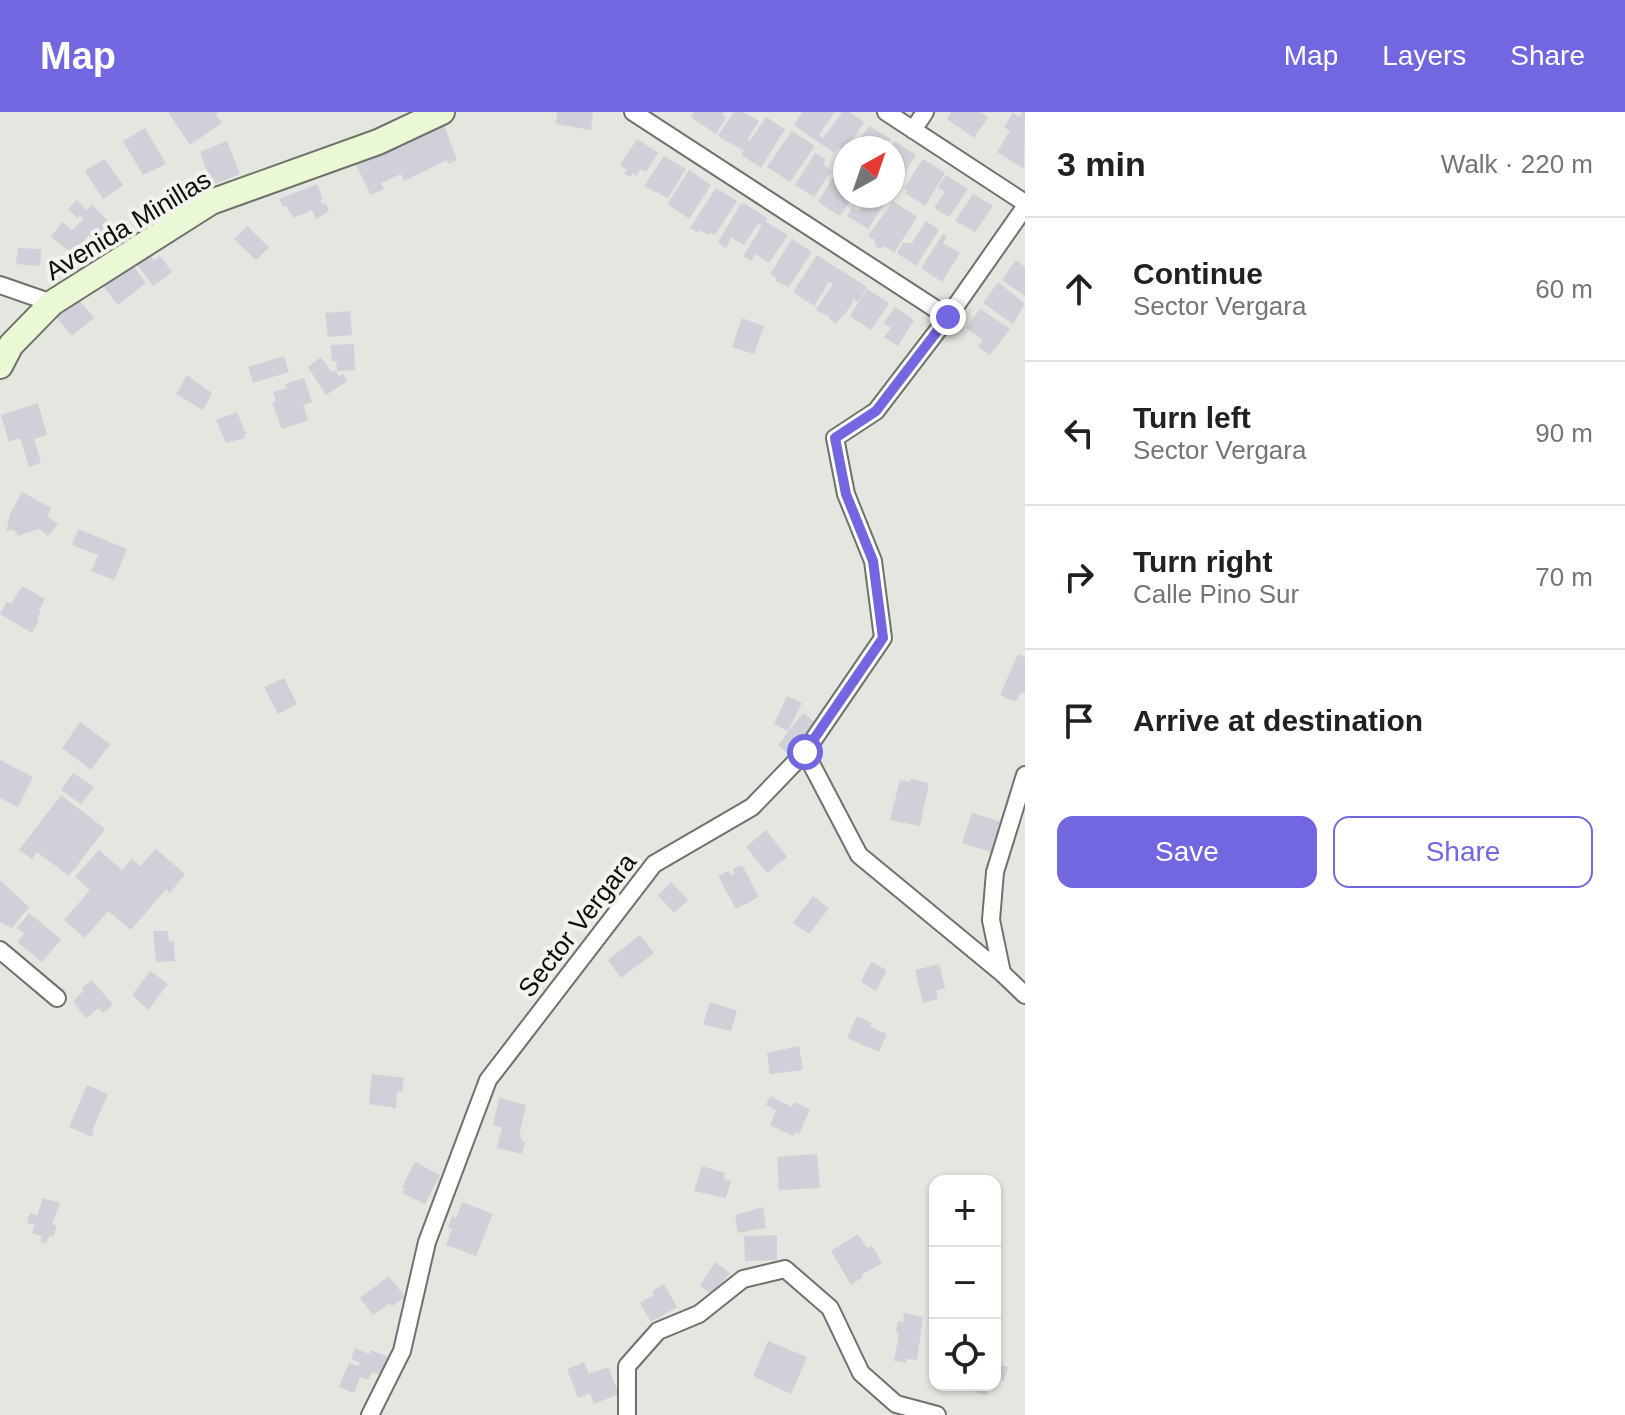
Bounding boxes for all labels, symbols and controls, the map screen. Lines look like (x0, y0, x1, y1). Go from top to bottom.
text: Map (40, 35, 116, 77)
text: Map (1284, 40, 1338, 71)
text: Layers (1382, 40, 1466, 71)
text: Share (1510, 40, 1585, 71)
north arrow (833, 136, 905, 208)
text: 3 min (1057, 145, 1146, 183)
text: Walk · 220 m (1441, 149, 1593, 179)
street label: Avenida Minillas (40, 164, 216, 286)
text: Continue (1133, 257, 1263, 290)
icon: ahead (1057, 267, 1101, 311)
text: 60 m (1535, 274, 1593, 304)
text: Sector Vergara (1133, 291, 1306, 321)
route end (930, 299, 966, 335)
text: Turn left (1133, 401, 1251, 434)
icon: left (1057, 411, 1101, 455)
text: 90 m (1535, 418, 1593, 448)
text: Sector Vergara (1133, 435, 1306, 465)
text: Turn right (1133, 545, 1272, 578)
icon: right (1057, 555, 1101, 599)
text: 70 m (1535, 562, 1593, 592)
text: Calle Pino Sur (1133, 579, 1299, 609)
icon: arrive (1057, 699, 1101, 743)
text: Arrive at destination (1133, 704, 1423, 737)
route start (787, 734, 823, 770)
button: Save (1057, 816, 1317, 888)
button: Share (1333, 816, 1593, 888)
street label: Sector Vergara (512, 847, 643, 1003)
map controls (929, 1175, 1001, 1391)
button: + (929, 1175, 1001, 1247)
button: − (929, 1247, 1001, 1319)
button: locate (929, 1319, 1001, 1391)

